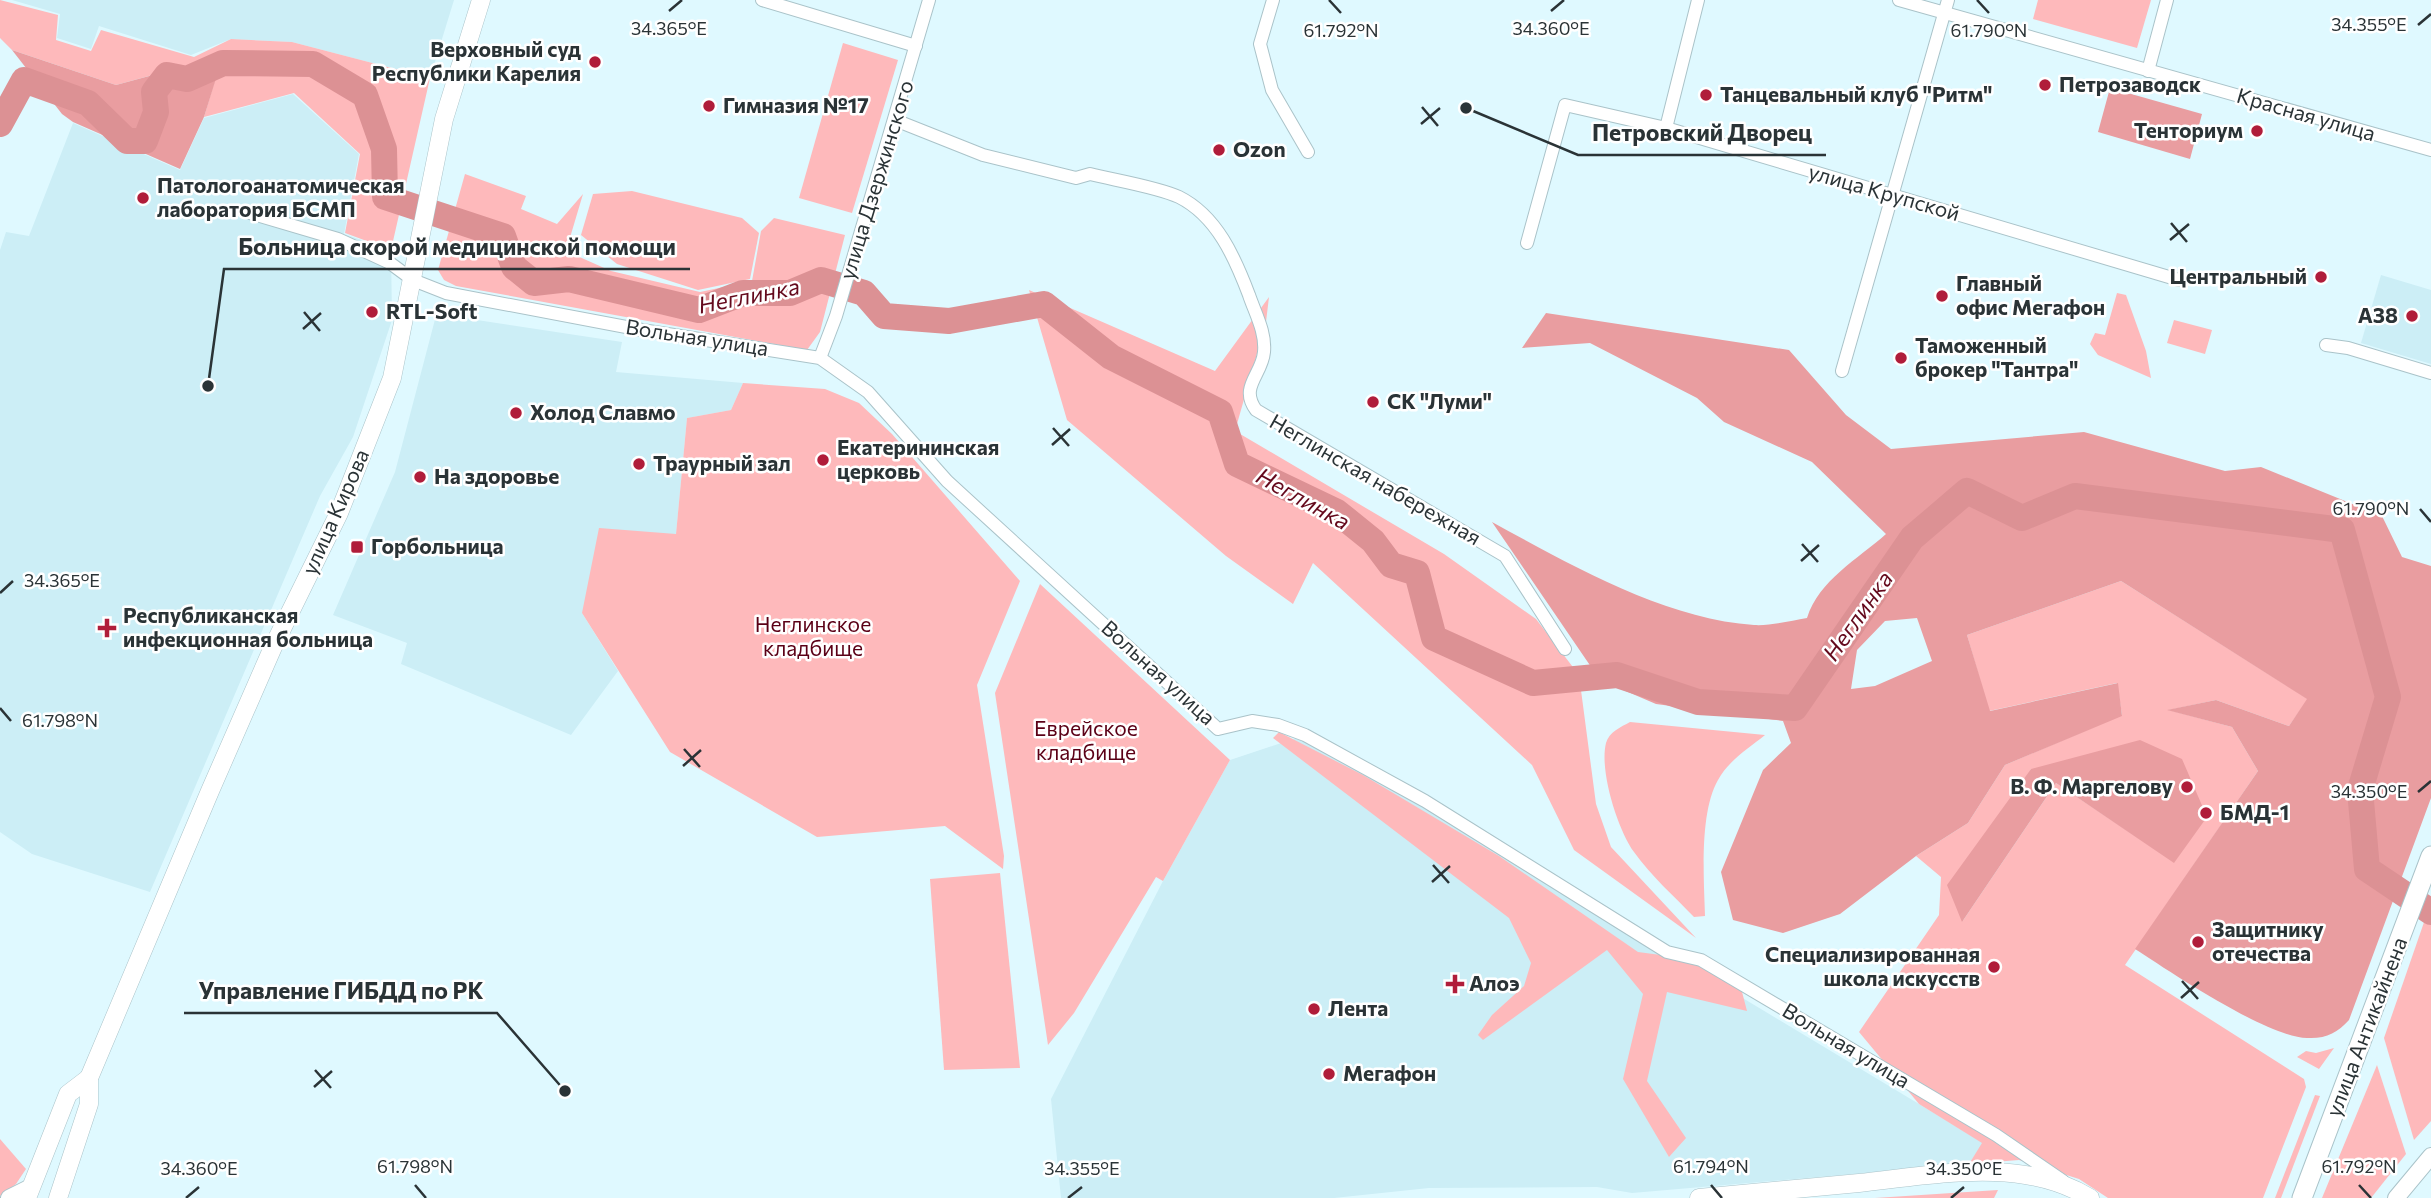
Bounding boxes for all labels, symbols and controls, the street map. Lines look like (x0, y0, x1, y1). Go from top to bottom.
text: 34.355°E (2331, 13, 2407, 35)
text: 34.365°E (631, 17, 707, 39)
text: 34.360°E (1512, 17, 1590, 39)
text: 61.792°N (1303, 19, 1379, 41)
text: 61.790°N (1951, 19, 2027, 41)
place label: Верховный суд Республики Карелия (372, 36, 581, 85)
marker: Верховный суд Республики Карелия (587, 54, 603, 70)
place label: Петрозаводск (2059, 71, 2201, 96)
street label: улица Дзержинского (833, 77, 918, 282)
marker: Петрозаводск (2037, 77, 2053, 93)
place label: Танцевальный клуб "Ритм" (1720, 81, 1992, 106)
street label: Красная улица (2234, 82, 2379, 145)
marker: Танцевальный клуб "Ритм" (1698, 87, 1714, 103)
place label: Гимназия №17 (723, 92, 869, 117)
marker: Гимназия №17 (701, 98, 717, 114)
callout: Петровский Дворец (1578, 111, 1826, 155)
place label: Тенториум (2134, 117, 2243, 142)
text: Петровский Дворец (1592, 118, 1812, 146)
marker: Тенториум (2249, 123, 2265, 139)
place label: Ozon (1233, 136, 1286, 161)
marker: Ozon (1211, 142, 1227, 158)
street label: улица Крупской (1806, 158, 1963, 225)
place label: Патологоанатомическая лаборатория БСМП (157, 172, 405, 221)
marker: Патологоанатомическая лаборатория БСМП (135, 190, 151, 206)
callout: Больница скорой медицинской помощи (224, 225, 690, 269)
text: Больница скорой медицинской помощи (238, 232, 676, 260)
place label: Центральный (2169, 263, 2307, 288)
marker: Центральный (2313, 269, 2329, 285)
place label: Главный офис Мегафон (1956, 270, 2105, 319)
water label: Неглинка (696, 271, 802, 319)
marker: Главный офис Мегафон (1934, 288, 1950, 304)
place label: RTL-Soft (386, 298, 477, 323)
place label: A38 (2358, 302, 2398, 327)
marker: RTL-Soft (364, 304, 380, 320)
marker: A38 (2404, 308, 2420, 324)
street label: Вольная улица (624, 313, 770, 360)
place label: Таможенный брокер "Тантра" (1915, 332, 2078, 381)
marker: Таможенный брокер "Тантра" (1893, 350, 1909, 366)
place label: СК "Луми" (1387, 388, 1492, 413)
marker: СК "Луми" (1365, 394, 1381, 410)
place label: Холод Славмо (530, 399, 676, 424)
marker: Холод Славмо (508, 405, 524, 421)
street label: Неглинская набережная (1266, 408, 1486, 549)
place label: Екатерининская церковь (837, 434, 999, 483)
street label: улица Кирова (296, 445, 373, 578)
place label: Траурный зал (653, 450, 791, 475)
marker: Екатерининская церковь (815, 452, 831, 468)
marker: Траурный зал (631, 456, 647, 472)
water label: Неглинка (1252, 461, 1355, 535)
place label: На здоровье (434, 463, 559, 488)
marker: На здоровье (412, 469, 428, 485)
text: 61.790°N (2333, 497, 2409, 519)
place label: Горбольница (371, 533, 503, 558)
marker: Горбольница (349, 539, 365, 555)
water label: Неглинка (1816, 565, 1898, 666)
text: 34.365°E (24, 569, 100, 591)
place label: Республиканская инфекционная больница (123, 602, 373, 651)
park label: Неглинское кладбище (755, 611, 871, 660)
street label: Вольная улица (1097, 614, 1221, 729)
marker: Республиканская инфекционная больница (97, 618, 117, 638)
text: 61.798°N (22, 709, 98, 731)
park label: Еврейское кладбище (1034, 715, 1138, 764)
place label: В. Ф. Маргелову (2010, 773, 2173, 798)
marker: В. Ф. Маргелову (2179, 779, 2195, 795)
text: 34.350°E (2331, 780, 2407, 802)
place label: БМД-1 (2220, 799, 2289, 824)
marker: БМД-1 (2198, 805, 2214, 821)
place label: Защитнику отечества (2212, 916, 2324, 965)
street label: улица Антикайнена (2320, 933, 2411, 1120)
marker: Защитнику отечества (2190, 934, 2206, 950)
place label: Специализированная школа искусств (1765, 941, 1980, 990)
marker: Специализированная школа искусств (1986, 959, 2002, 975)
callout: Управление ГИБДД по РК (184, 969, 497, 1013)
place label: Алоэ (1469, 970, 1520, 995)
text: Управление ГИБДД по РК (199, 976, 483, 1004)
marker: Алоэ (1447, 976, 1463, 992)
place label: Лента (1328, 995, 1388, 1020)
street label: Вольная улица (1779, 997, 1915, 1093)
marker: Лента (1306, 1001, 1322, 1017)
place label: Мегафон (1343, 1060, 1436, 1085)
marker: Мегафон (1321, 1066, 1337, 1082)
text: 61.798°N (377, 1155, 453, 1177)
text: 61.794°N (1673, 1155, 1749, 1177)
text: 61.792°N (2321, 1155, 2397, 1177)
text: 34.360°E (160, 1157, 238, 1179)
text: 34.355°E (1044, 1157, 1120, 1179)
text: 34.350°E (1926, 1157, 2002, 1179)

